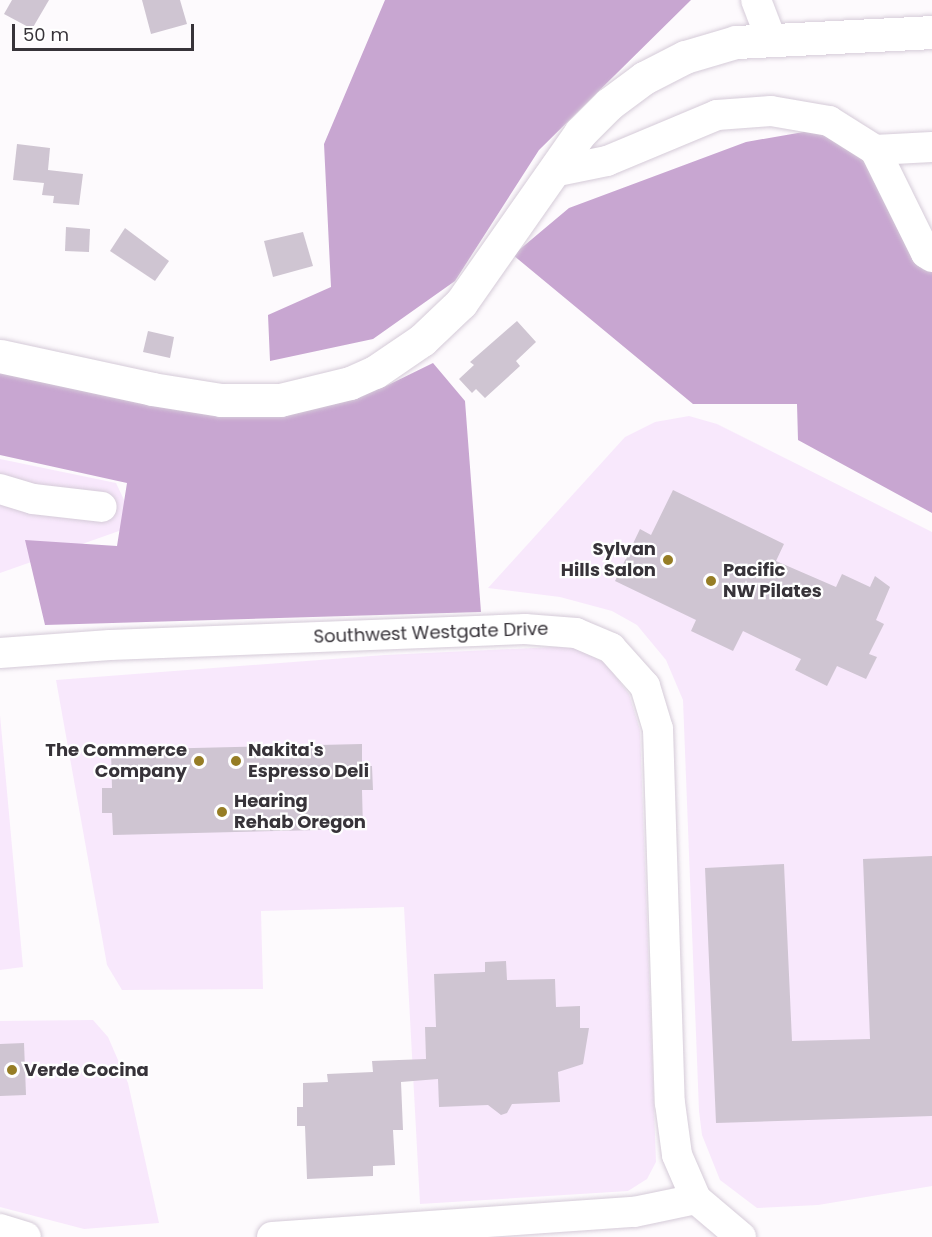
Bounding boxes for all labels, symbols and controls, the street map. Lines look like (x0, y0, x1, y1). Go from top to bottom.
scale bar (15, 12, 196, 50)
text: 50 m (23, 22, 69, 47)
place label: Sylvan Hills Salon (561, 539, 656, 582)
marker: Sylvan Hills Salon (661, 553, 675, 567)
place label: Pacific NW Pilates (723, 560, 822, 602)
marker: Pacific NW Pilates (704, 574, 718, 588)
street label: Southwest Westgate Drive (313, 618, 549, 648)
place label: The Commerce Company (45, 740, 187, 783)
place label: Nakita's Espresso Deli (248, 740, 369, 783)
marker: The Commerce Company (192, 754, 206, 768)
marker: Nakita's Espresso Deli (229, 754, 243, 768)
place label: Hearing Rehab Oregon (234, 791, 366, 834)
marker: Hearing Rehab Oregon (215, 805, 229, 819)
place label: Verde Cocina (24, 1059, 149, 1081)
marker: Verde Cocina (5, 1063, 19, 1077)

